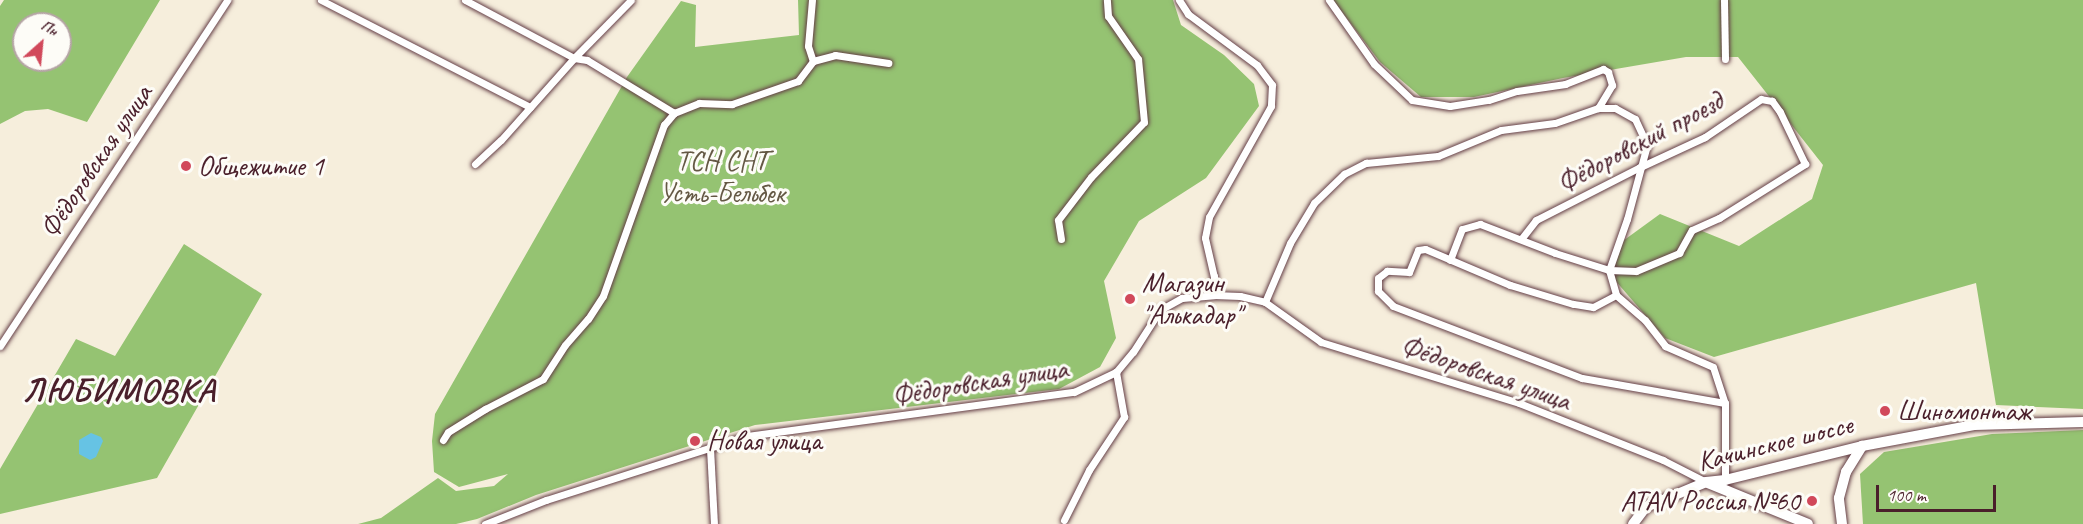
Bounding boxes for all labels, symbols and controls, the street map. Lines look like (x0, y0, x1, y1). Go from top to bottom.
north arrow (12, 12, 72, 72)
text: Пн (37, 15, 61, 40)
street label: Фёдоровская улица (32, 78, 160, 244)
street label: Фёдоровский проезд (1551, 84, 1729, 200)
park label: ТСН СНТ Усть-Бельбек (659, 144, 785, 210)
place label: Общежитие 1 (198, 149, 324, 183)
marker: Общежитие 1 (179, 159, 193, 173)
place label: Магазин "Алькадар" (1142, 266, 1241, 332)
marker: Магазин "Алькадар" (1123, 292, 1137, 306)
street label: Фёдоровская улица (1396, 328, 1576, 418)
street label: Фёдоровская улица (889, 351, 1071, 413)
district label: ЛЮБИМОВКА (18, 370, 220, 410)
place label: Шиномонтаж (1897, 394, 2031, 428)
marker: Шиномонтаж (1878, 404, 1892, 418)
street label: Качинское шоссе (1693, 407, 1857, 479)
place label: Новая улица (707, 424, 823, 458)
marker: Новая улица (688, 434, 702, 448)
scale bar (1879, 473, 1999, 511)
place label: ATAN Россия №60 (1620, 484, 1800, 518)
text: 100 m (1887, 484, 1926, 506)
marker: ATAN Россия №60 (1805, 494, 1819, 508)

